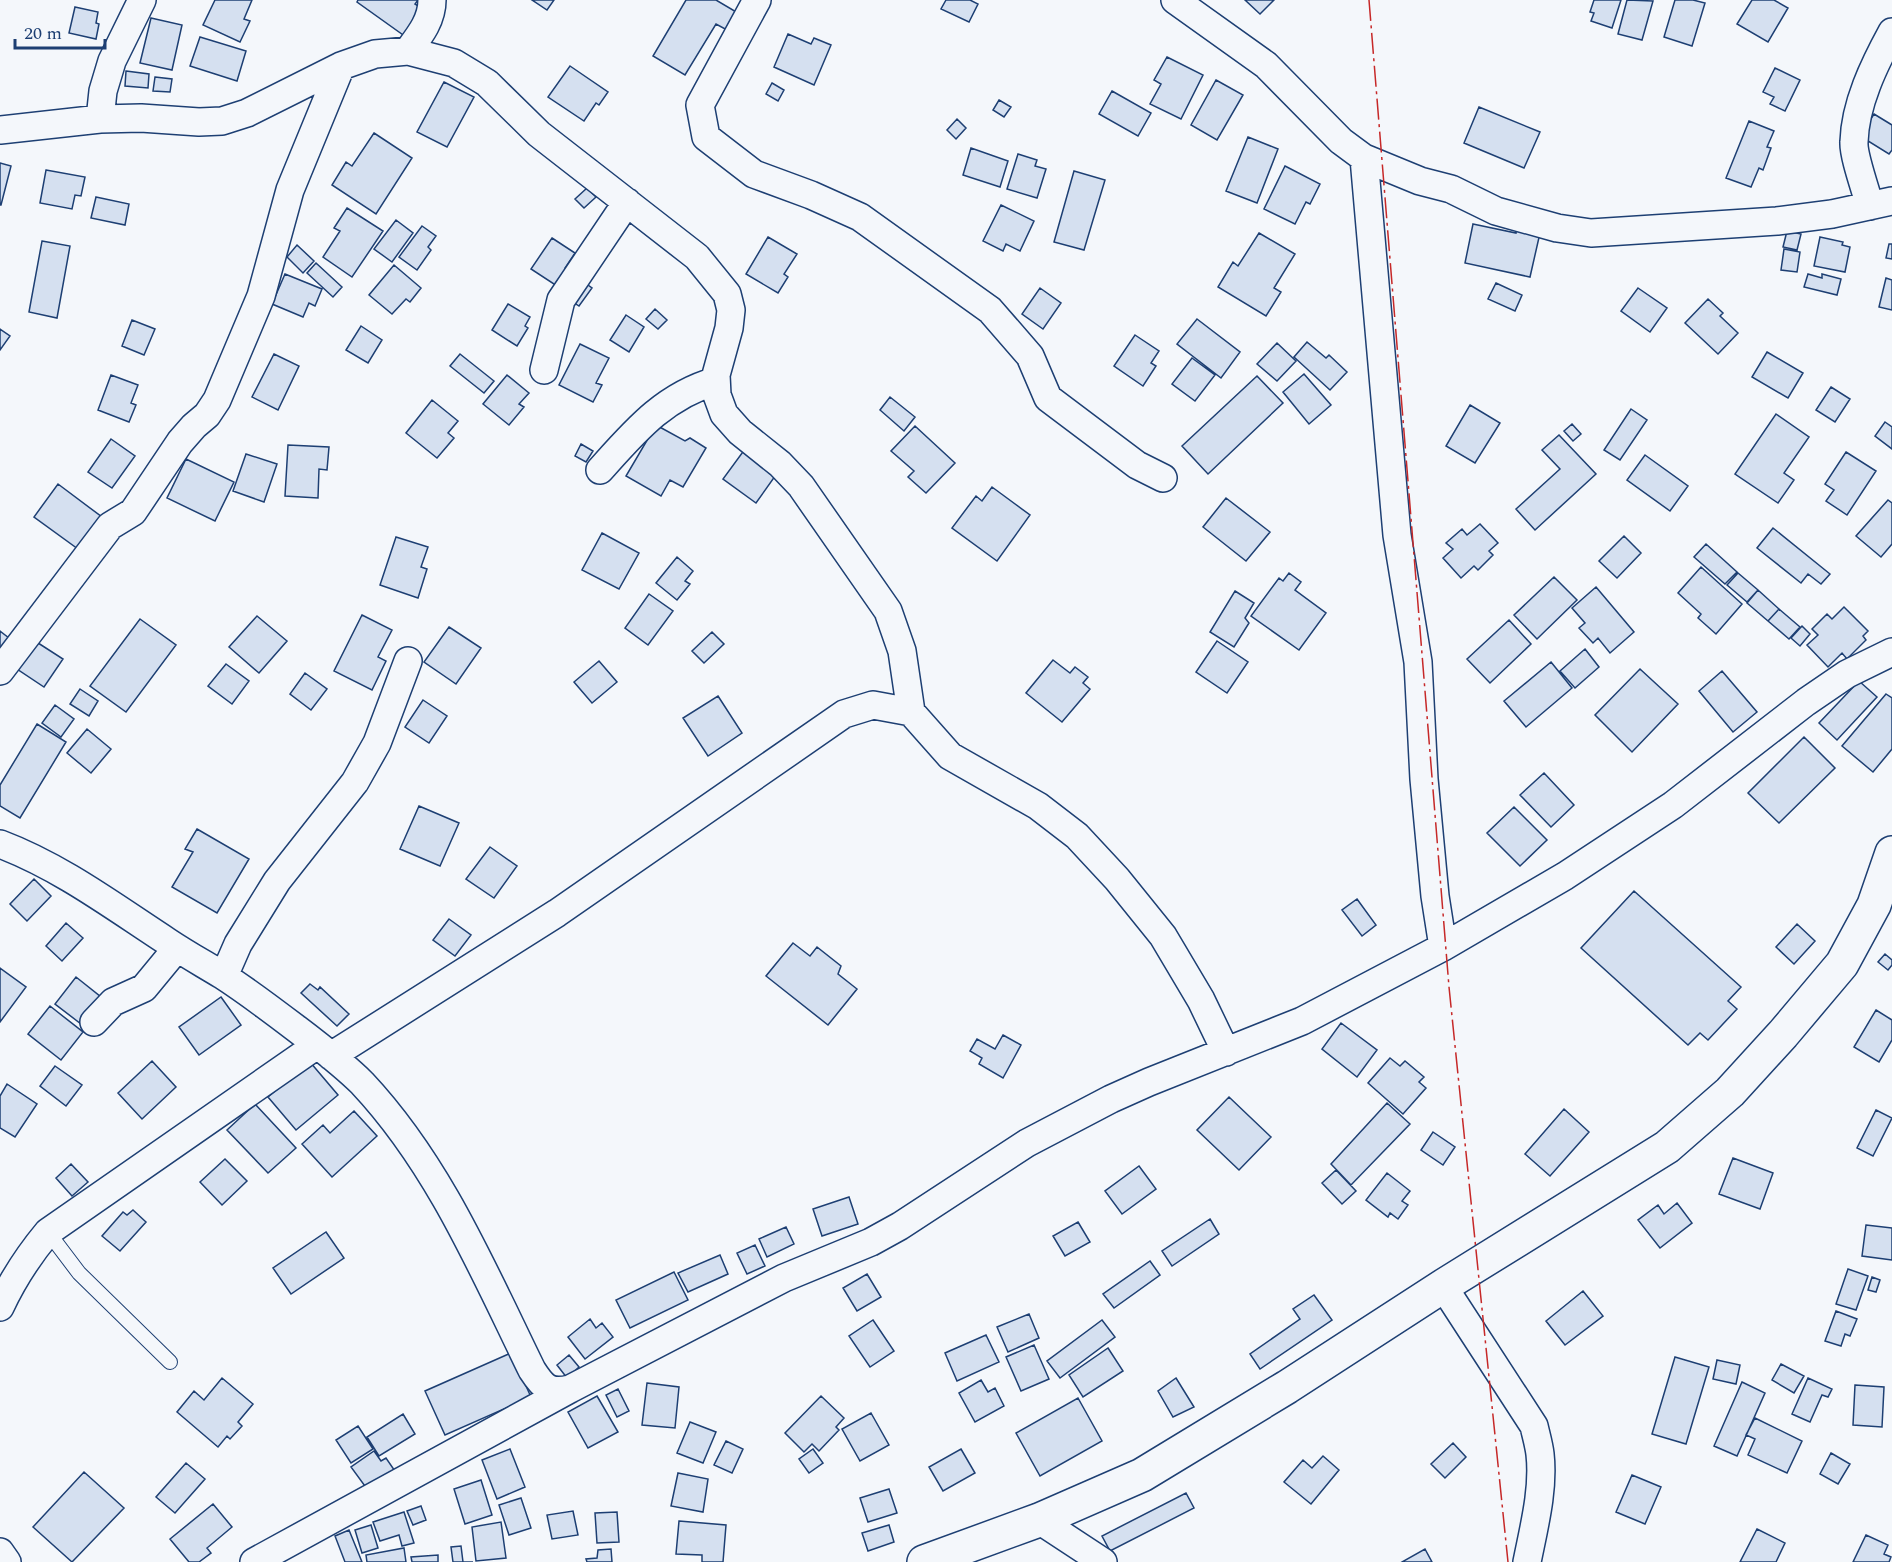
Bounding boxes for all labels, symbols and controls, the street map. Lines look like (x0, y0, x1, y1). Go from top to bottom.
scale bar (15, 12, 105, 50)
text: 20 m (24, 20, 62, 47)

